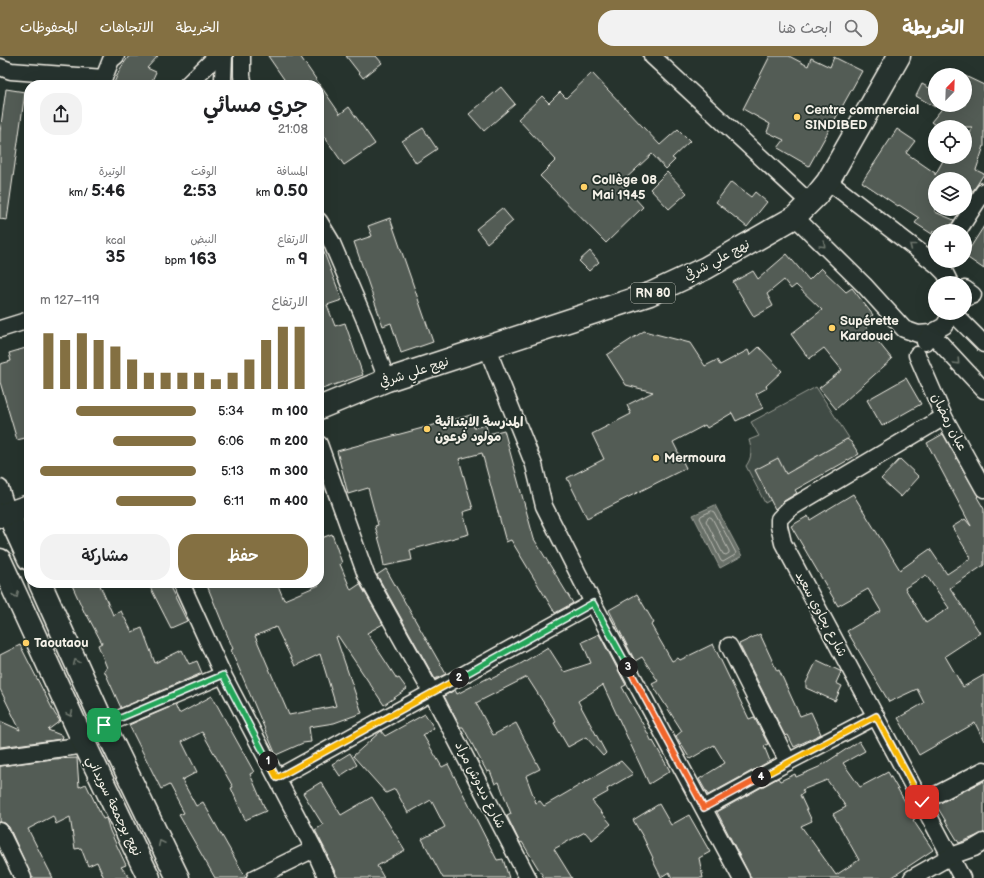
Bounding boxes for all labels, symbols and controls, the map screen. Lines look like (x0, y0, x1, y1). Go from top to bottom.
search box (598, 10, 878, 46)
icon: search (842, 17, 864, 39)
text: الخريطة (902, 17, 964, 40)
text: المحفوظات (20, 19, 78, 36)
text: الاتجاهات (100, 19, 154, 36)
text: الخريطة (176, 19, 219, 36)
text: ابحث هنا (778, 19, 832, 38)
north arrow (928, 68, 972, 112)
map controls (928, 68, 972, 320)
text: جري مسائي (203, 92, 308, 119)
button: share (40, 93, 82, 135)
place label: Centre commercial SINDIBED (805, 102, 919, 133)
marker: Centre commercial SINDIBED (792, 112, 802, 122)
button: locate (928, 120, 972, 164)
text: 21:08 (278, 121, 308, 137)
text: الوتيرة (99, 165, 125, 178)
text: الوقت (191, 165, 217, 178)
text: المسافة (277, 165, 308, 178)
place label: Collège 08 Mai 1945 (592, 172, 657, 203)
button: layers (928, 172, 972, 216)
text: 5:46 (91, 181, 125, 201)
text: 2:53 (183, 181, 217, 201)
text: 0.50 (273, 181, 308, 201)
marker: Collège 08 Mai 1945 (579, 182, 589, 192)
text: /km (69, 186, 91, 199)
text: km (256, 186, 273, 199)
button: + (928, 224, 972, 268)
text: النبض (190, 233, 217, 246)
text: الارتفاع (277, 233, 308, 246)
text: kcal (106, 234, 125, 247)
street label: نهج علي شرفي (681, 235, 754, 287)
one-way arrow (818, 240, 826, 248)
one-way arrow (910, 244, 917, 251)
text: 35 (106, 247, 125, 267)
text: 163 (189, 249, 217, 269)
text: 9 (298, 249, 308, 269)
text: bpm (165, 254, 189, 267)
text: m (286, 254, 298, 267)
button: − (928, 276, 972, 320)
road number: RN 80 (631, 283, 675, 303)
text: 119–127 m (40, 292, 100, 308)
text: الارتفاع (272, 294, 308, 310)
place label: Supérette Kardouci (840, 313, 899, 344)
marker: Supérette Kardouci (827, 323, 837, 333)
street label: نهج علي شرفي (377, 352, 452, 394)
one-way arrow (953, 357, 960, 365)
street label: عبان رمضان (928, 391, 970, 453)
text: 5:34 (218, 403, 244, 419)
text: 100 m (272, 403, 308, 419)
place label: المدرسة الابتدائية مولود فرعون (435, 414, 523, 446)
marker: المدرسة الابتدائية مولود فرعون (422, 424, 432, 434)
text: 6:06 (218, 433, 244, 449)
text: 200 m (270, 433, 308, 449)
place label: Mermoura (664, 450, 726, 466)
marker: Mermoura (651, 453, 661, 463)
text: 5:13 (221, 463, 244, 479)
text: 300 m (270, 463, 308, 479)
text: 6:11 (223, 493, 244, 509)
text: 400 m (270, 493, 308, 509)
button: مشاركة (40, 534, 170, 580)
button: حفظ (178, 534, 308, 580)
street label: شارع بجاوي سعيد (791, 569, 850, 660)
one-way arrow (11, 591, 19, 599)
place label: Taoutaou (34, 635, 88, 651)
marker: Taoutaou (21, 638, 31, 648)
pin: 3 (618, 657, 638, 677)
one-way arrow (73, 659, 81, 667)
text: 3 (625, 660, 631, 673)
pin: 2 (449, 668, 469, 688)
text: 2 (456, 671, 462, 684)
pin (87, 708, 121, 742)
one-way arrow (65, 709, 73, 717)
icon: arrive (93, 714, 115, 736)
street label: شارع ديدوش مراد (450, 739, 509, 832)
pin: 1 (258, 751, 278, 771)
street label: نهج بوجمعة سويداني (80, 753, 145, 860)
text: 1 (266, 754, 270, 767)
pin: 4 (751, 767, 771, 787)
text: 4 (758, 770, 764, 783)
pin (905, 785, 939, 819)
icon: check (911, 791, 933, 813)
one-way arrow (158, 840, 166, 847)

